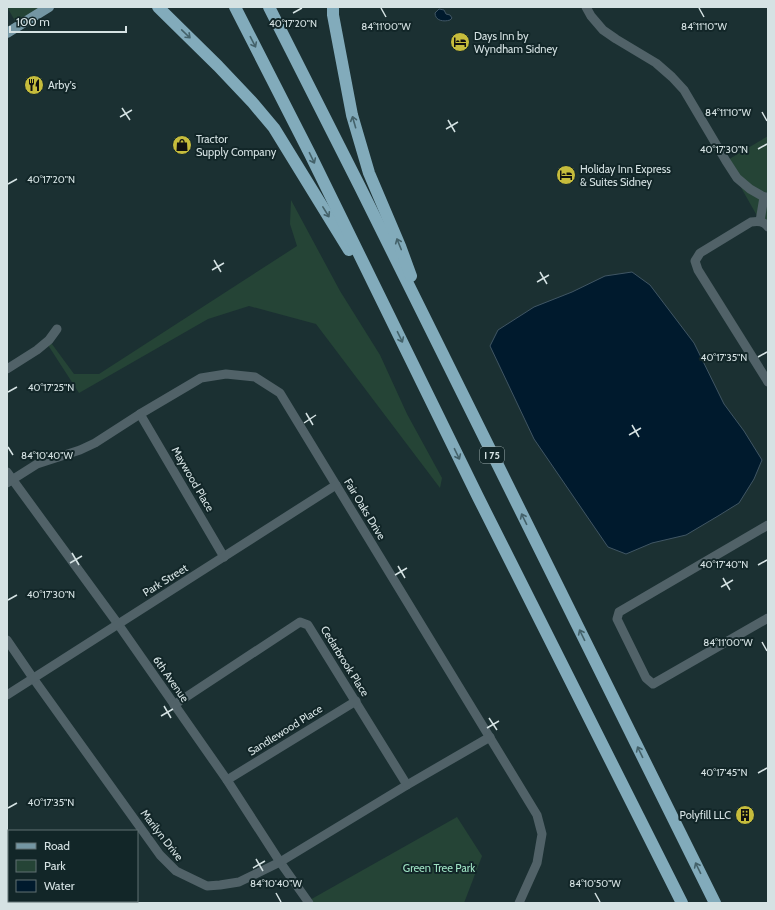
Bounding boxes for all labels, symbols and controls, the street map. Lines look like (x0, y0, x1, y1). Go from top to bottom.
scale bar (10, 8, 126, 34)
text: 100 m (16, 14, 50, 29)
text: 40°17'20"N (269, 17, 317, 30)
text: 84°11'00"W (361, 20, 411, 33)
text: 84°11'10"W (681, 20, 727, 33)
one-way arrow (181, 29, 191, 39)
place label: Days Inn by Wyndham Sidney (474, 29, 558, 56)
hotel icon: Days Inn by Wyndham Sidney (449, 31, 471, 53)
one-way arrow (250, 36, 257, 48)
restaurant icon: Arby's (23, 74, 45, 96)
place label: Arby's (48, 78, 77, 92)
text: 84°11'10"W (705, 106, 751, 119)
one-way arrow (350, 116, 357, 129)
place label: Tractor Supply Company (196, 132, 277, 159)
shop icon: Tractor Supply Company (171, 134, 193, 156)
text: 40°17'30"N (700, 143, 748, 156)
one-way arrow (309, 151, 316, 163)
place label: Holiday Inn Express & Suites Sidney (580, 162, 671, 189)
hotel icon: Holiday Inn Express & Suites Sidney (555, 164, 577, 186)
text: 40°17'20"N (27, 173, 75, 186)
one-way arrow (323, 206, 331, 218)
one-way arrow (395, 239, 402, 251)
one-way arrow (397, 331, 404, 343)
text: 40°17'35"N (701, 351, 747, 364)
text: 40°17'25"N (28, 381, 74, 394)
street label: Maywood Place (169, 444, 217, 514)
road number: I 75 (480, 447, 504, 463)
one-way arrow (454, 448, 461, 460)
text: 84°10'40"W (21, 449, 73, 462)
street label: Fair Oaks Drive (341, 476, 389, 542)
one-way arrow (520, 513, 527, 525)
text: 40°17'40"N (700, 558, 748, 571)
street label: Park Street (140, 561, 190, 599)
text: 40°17'30"N (27, 588, 75, 601)
street label: Cedarbrook Place (318, 623, 373, 699)
one-way arrow (578, 630, 585, 642)
text: 84°11'00"W (703, 636, 753, 649)
street label: 6th Avenue (150, 653, 192, 705)
street label: Sandlewood Place (245, 701, 325, 759)
one-way arrow (636, 746, 643, 758)
text: 40°17'45"N (701, 766, 747, 779)
text: 40°17'35"N (28, 796, 74, 809)
building icon: Polyfill LLC (734, 804, 756, 826)
street label: Marilyn Drive (138, 807, 187, 864)
place label: Polyfill LLC (680, 808, 731, 822)
legend (8, 830, 138, 902)
text: Road (44, 838, 70, 853)
text: Park (44, 858, 66, 873)
park label: Green Tree Park (403, 861, 475, 875)
one-way arrow (694, 862, 701, 874)
text: 84°10'40"W (250, 877, 302, 890)
text: 84°10'50"W (569, 877, 621, 890)
text: Water (44, 878, 75, 893)

